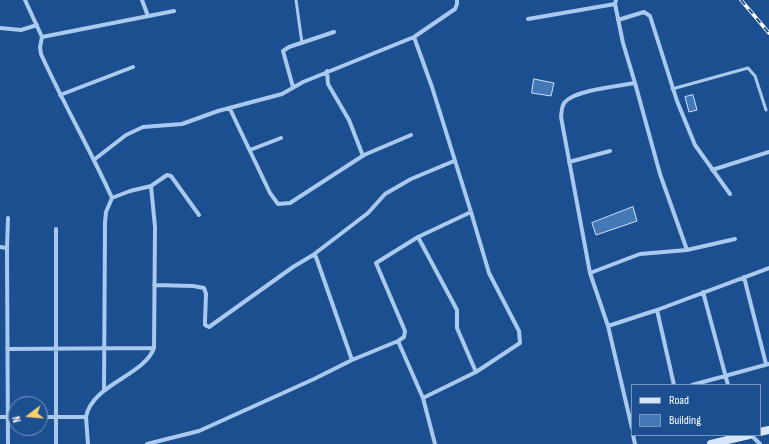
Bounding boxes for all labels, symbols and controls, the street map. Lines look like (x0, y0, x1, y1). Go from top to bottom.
legend (631, 384, 761, 436)
text: Road (669, 393, 689, 408)
north arrow (8, 396, 48, 436)
text: Building (669, 413, 701, 428)
text: N (10, 415, 24, 424)

